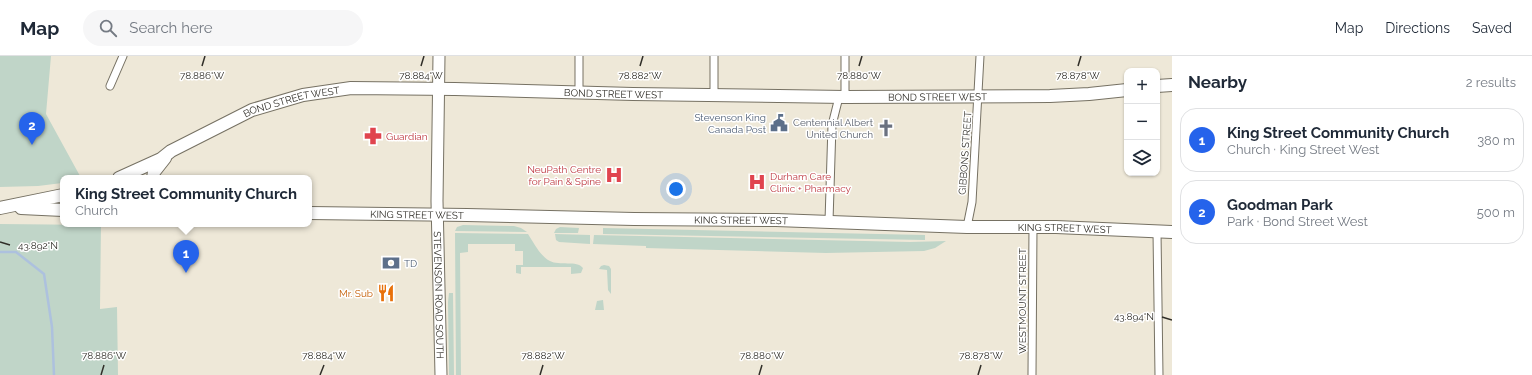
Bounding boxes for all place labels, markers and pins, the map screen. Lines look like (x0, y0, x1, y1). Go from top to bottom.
pin: 2 (19, 112, 45, 145)
place label: Stevenson King Canada Post (694, 112, 767, 135)
public building icon: Stevenson King Canada Post (769, 113, 789, 133)
place label: Centennial Albert United Church (793, 117, 874, 140)
church icon: Centennial Albert United Church (876, 118, 896, 138)
pharmacy icon: Guardian (363, 126, 383, 146)
place label: Guardian (386, 131, 428, 142)
place label: NeuPath Centre for Pain & Spine (527, 164, 601, 187)
hospital icon: NeuPath Centre for Pain & Spine (604, 165, 624, 185)
place label: Durham Care Clinic + Pharmacy (770, 171, 852, 194)
hospital icon: Durham Care Clinic + Pharmacy (747, 172, 767, 192)
pin: 1 (173, 240, 199, 273)
bank icon: TD (381, 253, 401, 273)
place label: TD (404, 258, 417, 269)
restaurant icon: Mr. Sub (376, 283, 396, 303)
place label: Mr. Sub (339, 288, 373, 299)

